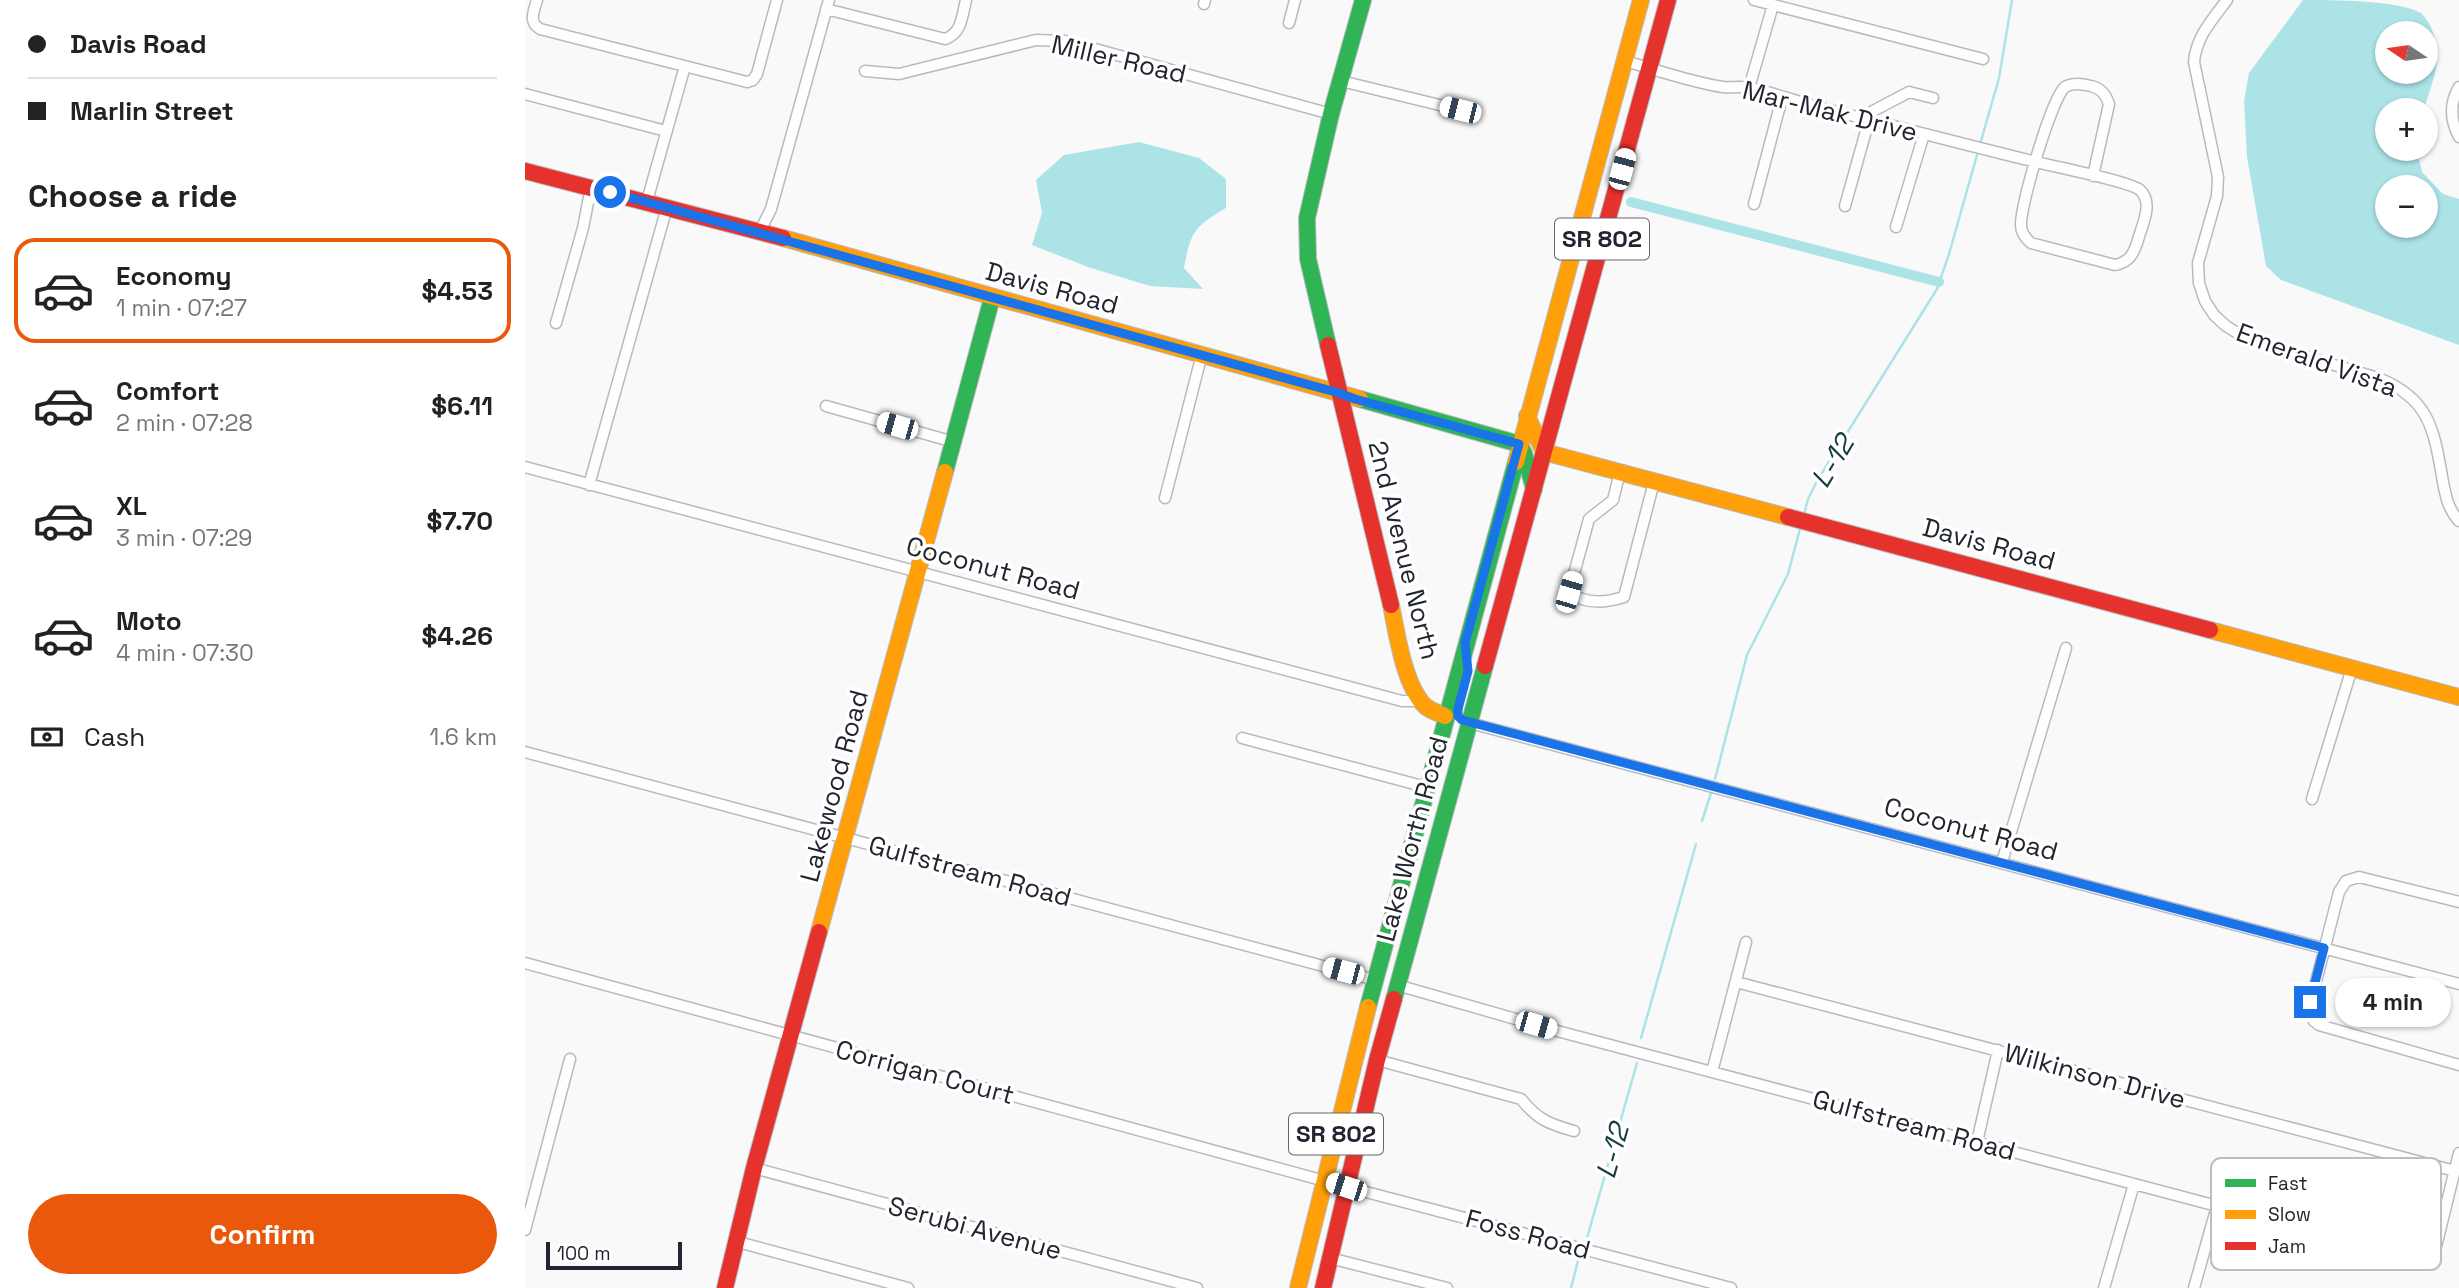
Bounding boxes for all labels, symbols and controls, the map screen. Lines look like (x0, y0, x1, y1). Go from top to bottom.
north arrow (2375, 21, 2438, 84)
map controls (2375, 21, 2438, 238)
text: Davis Road (70, 27, 207, 61)
street label: Miller Road (1048, 27, 1190, 91)
street label: Mar-Mak Drive (1739, 73, 1921, 149)
text: Marlin Street (70, 94, 234, 128)
car (1438, 95, 1483, 125)
button: + (2375, 98, 2438, 161)
car (1607, 146, 1638, 192)
button: − (2375, 175, 2438, 238)
text: Choose a ride (28, 176, 238, 216)
route start (594, 176, 626, 208)
road number: SR 802 (1555, 219, 1649, 260)
street label: Davis Road (982, 254, 1122, 322)
icon: car (32, 259, 95, 322)
text: Economy (116, 259, 232, 293)
text: $4.53 (422, 274, 493, 308)
text: 1 min · 07:27 (116, 293, 247, 323)
street label: Emerald Vista (2232, 315, 2402, 405)
icon: car (32, 374, 95, 437)
text: Comfort (116, 374, 219, 408)
text: $6.11 (431, 389, 493, 423)
text: 2 min · 07:28 (116, 408, 253, 438)
car (874, 410, 921, 442)
water label: L-12 (1802, 425, 1863, 494)
street label: 2nd Avenue North (1360, 437, 1448, 663)
icon: car (32, 489, 95, 552)
text: XL (116, 489, 147, 523)
text: $7.70 (427, 504, 493, 538)
street label: Davis Road (1919, 510, 2059, 578)
text: 3 min · 07:29 (116, 523, 252, 553)
street label: Coconut Road (902, 528, 1084, 608)
car (1554, 569, 1585, 615)
icon: car (32, 604, 95, 667)
text: Moto (116, 604, 182, 638)
text: $4.26 (421, 619, 493, 653)
text: 4 min · 07:30 (116, 638, 254, 668)
street label: Lakewood Road (792, 686, 876, 886)
icon: cash (28, 718, 66, 756)
text: Cash (84, 720, 145, 754)
text: 1.6 km (430, 722, 497, 752)
street label: Lake Worth Road (1368, 733, 1456, 945)
street label: Coconut Road (1880, 789, 2062, 869)
street label: Gulfstream Road (865, 828, 1075, 914)
car (1320, 955, 1367, 987)
callout: 4 min (2335, 978, 2450, 1026)
route end (2294, 986, 2326, 1018)
text: 4 min (2363, 987, 2423, 1017)
car (1513, 1009, 1560, 1041)
street label: Corrigan Court (832, 1032, 1018, 1112)
street label: Wilkinson Drive (2001, 1035, 2189, 1117)
street label: Gulfstream Road (1809, 1082, 2019, 1168)
road number: SR 802 (1289, 1114, 1383, 1154)
water label: L-12 (1587, 1116, 1638, 1183)
legend (2211, 1158, 2441, 1270)
car (1323, 1171, 1370, 1203)
text: Fast (2268, 1171, 2308, 1196)
street label: Serubi Avenue (884, 1189, 1066, 1267)
button: Confirm (28, 1194, 497, 1274)
street label: Foss Road (1462, 1201, 1594, 1267)
text: Slow (2268, 1202, 2311, 1227)
text: Jam (2268, 1234, 2306, 1259)
scale bar (546, 1239, 683, 1271)
text: 100 m (557, 1241, 611, 1266)

